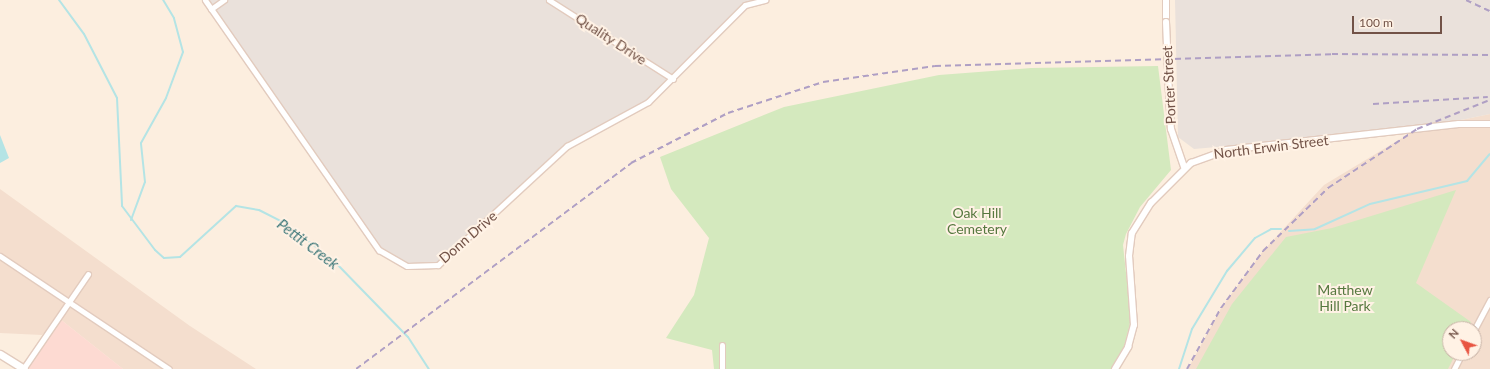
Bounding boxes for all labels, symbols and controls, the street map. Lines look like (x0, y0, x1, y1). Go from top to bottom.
scale bar (1354, 8, 1444, 34)
street label: Quality Drive (572, 10, 650, 68)
text: 100 m (1359, 15, 1393, 30)
street label: Porter Street (1159, 45, 1179, 125)
street label: North Erwin Street (1213, 132, 1329, 162)
park label: Oak Hill Cemetery (947, 205, 1007, 238)
street label: Donn Drive (436, 207, 500, 267)
water label: Pettit Creek (274, 215, 342, 273)
park label: Matthew Hill Park (1317, 282, 1373, 314)
north arrow (1442, 321, 1482, 361)
text: N (1446, 326, 1461, 341)

